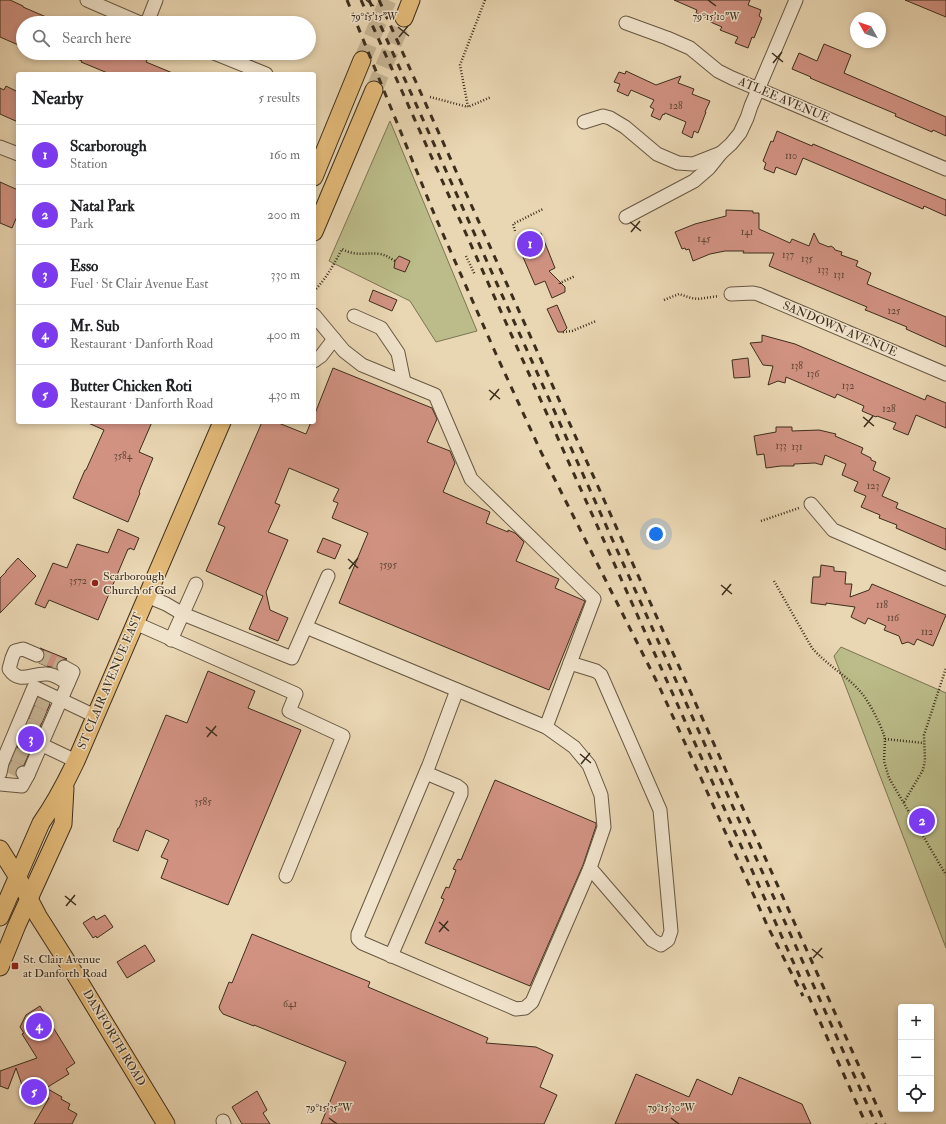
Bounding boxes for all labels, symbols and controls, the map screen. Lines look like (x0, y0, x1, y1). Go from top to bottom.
text: 79°15'15"W (351, 11, 398, 23)
text: 79°15'10"W (693, 11, 740, 23)
north arrow (850, 12, 886, 48)
search box (16, 16, 316, 60)
icon: search (30, 27, 52, 49)
text: Search here (62, 29, 131, 48)
street label: ATLEE AVENUE (735, 74, 832, 126)
text: Nearby (32, 88, 83, 109)
text: 5 results (258, 90, 300, 106)
house number: 128 (669, 100, 683, 112)
text: Scarborough (70, 137, 147, 156)
text: 1 (43, 147, 47, 163)
text: 160 m (269, 147, 300, 163)
house number: 110 (785, 150, 797, 162)
text: Station (70, 156, 107, 172)
text: Natal Park (70, 197, 135, 216)
text: 2 (42, 207, 48, 223)
text: 200 m (267, 207, 300, 223)
text: Park (70, 216, 94, 232)
house number: 141 (741, 226, 754, 238)
pin: 1 (517, 229, 543, 259)
house number: 145 (697, 233, 711, 245)
house number: 137 (782, 249, 794, 261)
house number: 135 (801, 253, 814, 265)
text: Esso (70, 257, 98, 276)
house number: 133 (817, 264, 829, 276)
text: 3 (43, 267, 48, 283)
text: 330 m (271, 267, 300, 283)
house number: 131 (834, 269, 845, 281)
text: Fuel · St Clair Avenue East (70, 276, 209, 292)
street label: SANDOWN AVENUE (780, 298, 900, 360)
house number: 125 (887, 305, 901, 317)
text: Mr. Sub (70, 317, 119, 336)
text: 4 (41, 327, 49, 343)
text: 400 m (267, 327, 300, 343)
text: Restaurant · Danforth Road (70, 336, 213, 352)
house number: 138 (791, 360, 803, 372)
house number: 136 (807, 368, 820, 380)
text: Butter Chicken Roti (70, 377, 192, 396)
house number: 132 (842, 380, 854, 392)
text: 5 (42, 387, 48, 403)
text: 430 m (269, 387, 300, 403)
text: Restaurant · Danforth Road (70, 396, 213, 412)
house number: 128 (882, 403, 896, 415)
house number: 133 (775, 440, 787, 452)
house number: 131 (792, 441, 803, 453)
house number: 3584 (114, 450, 133, 462)
house number: 123 (867, 480, 879, 492)
your location (646, 524, 666, 544)
house number: 3595 (379, 559, 397, 571)
place label: Scarborough Church of God (103, 569, 176, 598)
house number: 3572 (69, 575, 87, 587)
marker: Scarborough Church of God (90, 578, 100, 588)
house number: 118 (876, 599, 888, 611)
street label: ST CLAIR AVENUE EAST (74, 610, 146, 752)
house number: 116 (887, 612, 900, 624)
house number: 112 (921, 626, 933, 638)
pin: 3 (18, 724, 44, 754)
house number: 3585 (194, 796, 212, 808)
pin: 2 (909, 806, 935, 836)
place label: St. Clair Avenue at Danforth Road (23, 952, 107, 981)
marker: St. Clair Avenue at Danforth Road (10, 961, 20, 971)
street label: DANFORTH ROAD (79, 987, 149, 1089)
house number: 641 (283, 998, 297, 1010)
map controls (898, 1004, 934, 1112)
button: + (898, 1004, 934, 1040)
pin: 4 (26, 1011, 52, 1041)
button: − (898, 1040, 934, 1076)
button: locate (898, 1076, 934, 1112)
pin: 5 (21, 1077, 47, 1107)
text: 79°15'35"W (306, 1102, 353, 1114)
text: 79°15'30"W (647, 1102, 695, 1114)

